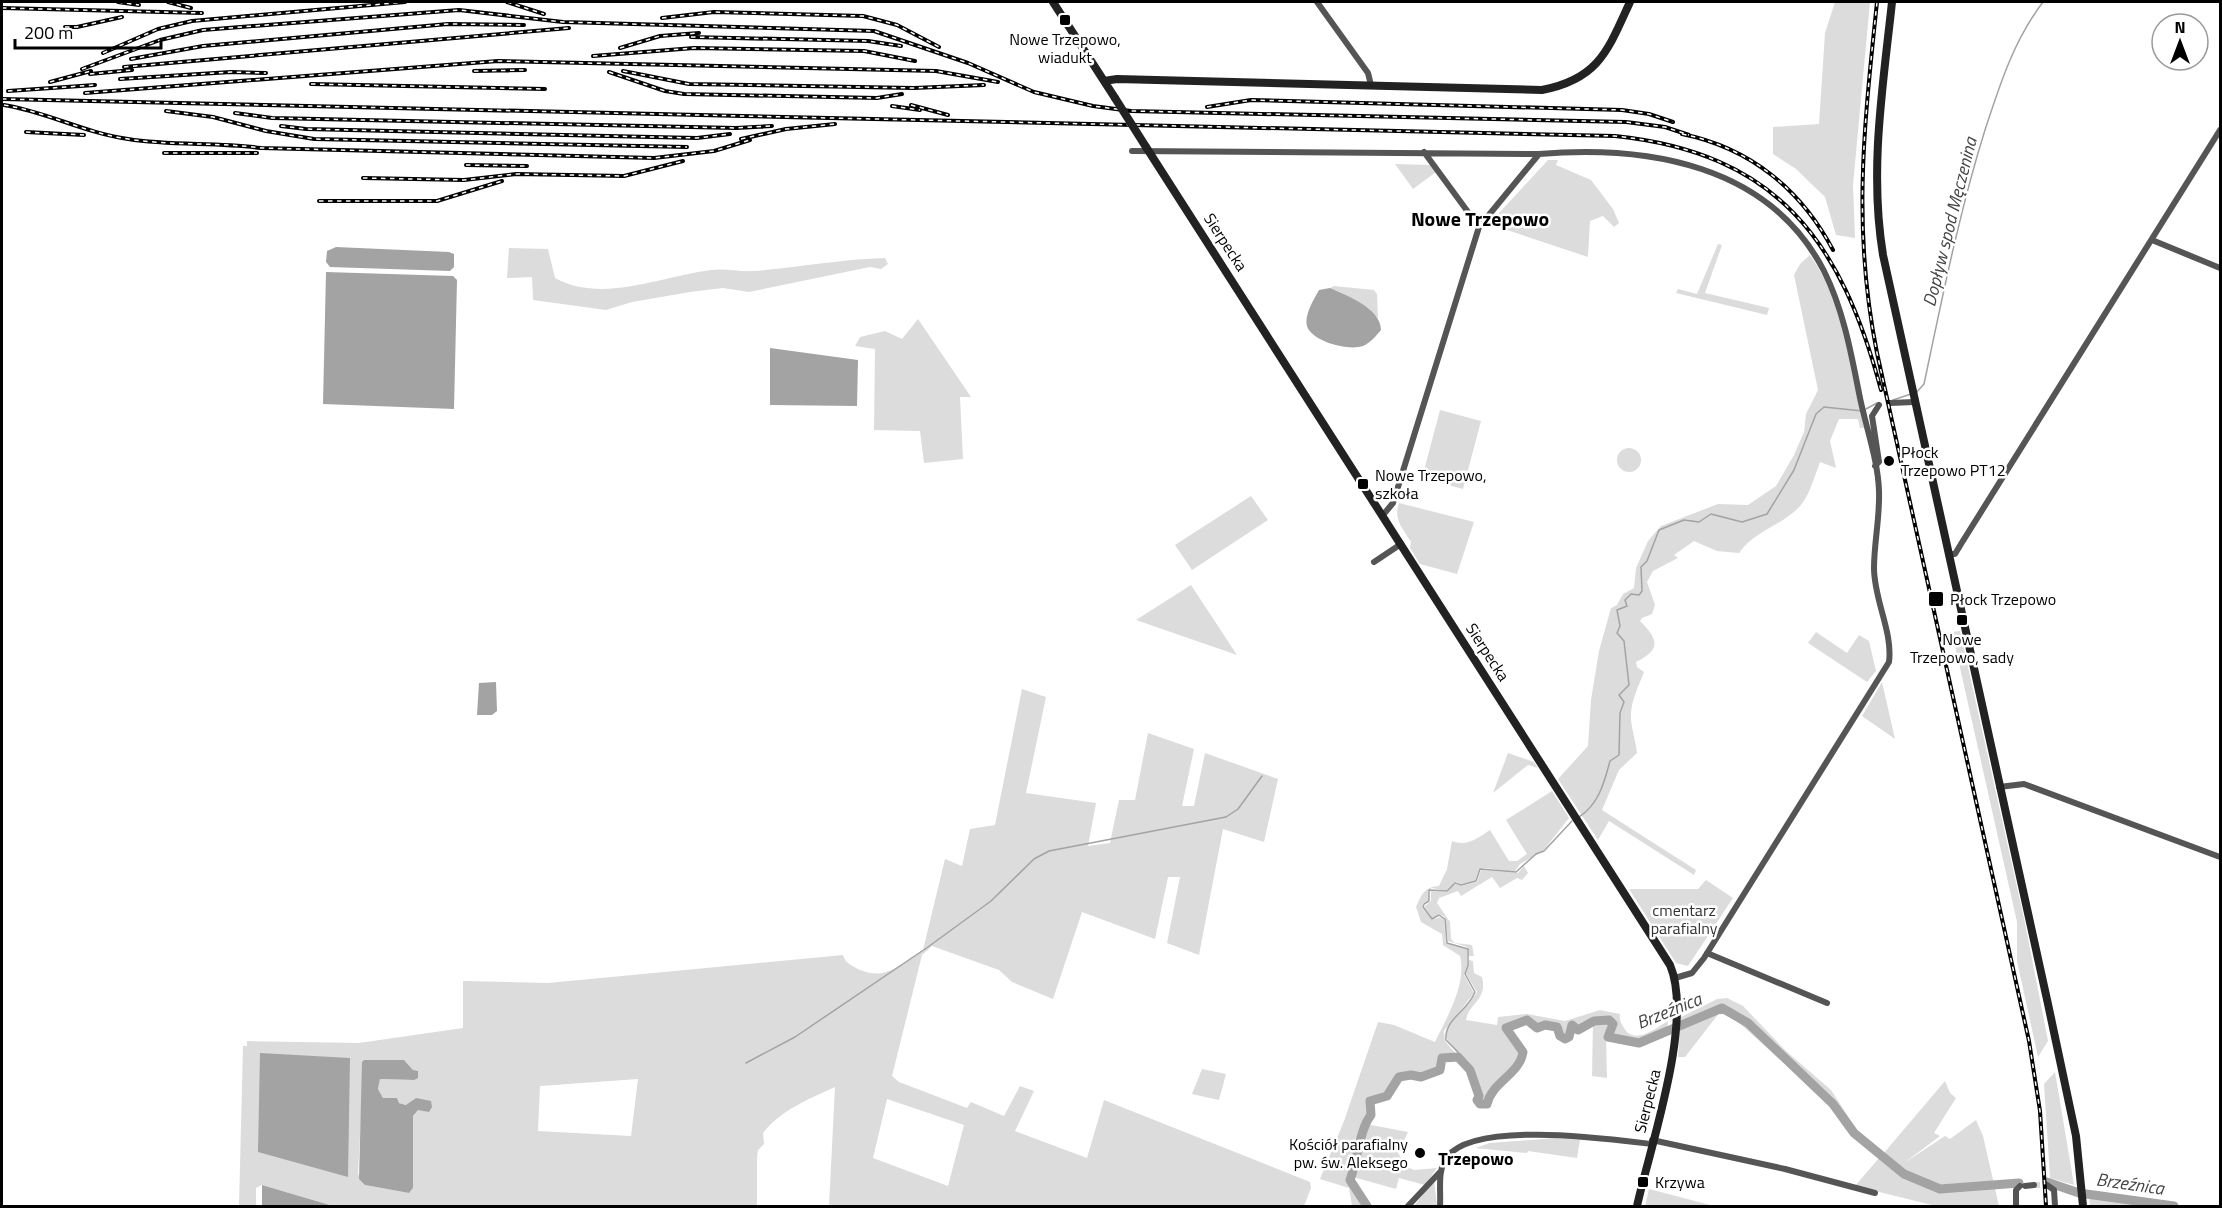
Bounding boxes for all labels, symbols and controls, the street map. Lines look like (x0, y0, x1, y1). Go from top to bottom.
scale bar (15, 12, 160, 50)
north arrow (2150, 12, 2210, 72)
marker: Nowe Trzepowo, wiadukt (1058, 13, 1072, 27)
text: N (2174, 15, 2186, 39)
text: 200 m (24, 19, 73, 46)
place label: Nowe Trzepowo, wiadukt (1009, 27, 1121, 69)
water label: Dopływ spod Męczenina (1915, 133, 1984, 309)
district label: Nowe Trzepowo (1411, 203, 1549, 234)
street label: Sierpecka (1198, 208, 1254, 276)
place label: Płock Trzepowo PT12 (1901, 440, 2006, 482)
marker: Płock Trzepowo PT12 (1882, 454, 1896, 468)
place label: Nowe Trzepowo, szkoła (1375, 463, 1487, 505)
marker: Nowe Trzepowo, szkoła (1356, 477, 1370, 491)
place label: Płock Trzepowo (1950, 587, 2056, 611)
marker: Płock Trzepowo (1927, 590, 1945, 608)
marker: Nowe Trzepowo, sady (1955, 613, 1969, 627)
street label: Sierpecka (1460, 618, 1516, 686)
place label: Nowe Trzepowo, sady (1910, 627, 2014, 669)
park label: cmentarz parafialny (1651, 898, 1718, 940)
water label: Brzeźnica (1632, 985, 1706, 1036)
street label: Sierpecka (1628, 1067, 1666, 1135)
place label: Kościół parafialny pw. św. Aleksego (1289, 1132, 1408, 1174)
district label: Trzepowo (1438, 1145, 1514, 1172)
marker: Kościół parafialny pw. św. Aleksego (1413, 1146, 1427, 1160)
water label: Brzeźnica (2094, 1165, 2167, 1202)
place label: Krzywa (1655, 1170, 1705, 1194)
marker: Krzywa (1636, 1175, 1650, 1189)

